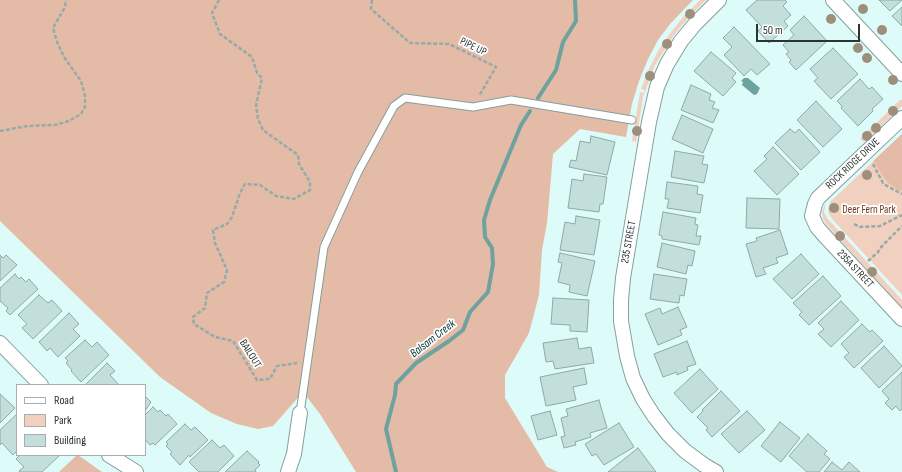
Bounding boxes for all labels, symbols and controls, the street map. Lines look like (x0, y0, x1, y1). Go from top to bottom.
scale bar (758, 16, 862, 42)
text: 50 m (763, 23, 783, 38)
street label: PIPE UP (458, 35, 488, 59)
street label: ROCK RIDGE DRIVE (823, 136, 883, 192)
park label: Deer Fern Park (842, 203, 896, 217)
street label: 235 STREET (619, 220, 639, 264)
street label: 235A STREET (834, 247, 876, 291)
water label: Balsam Creek (407, 317, 459, 361)
street label: BAILOUT (236, 337, 264, 371)
legend (16, 384, 146, 456)
text: Road (54, 393, 74, 408)
text: Park (54, 413, 72, 428)
text: Building (54, 433, 86, 448)

